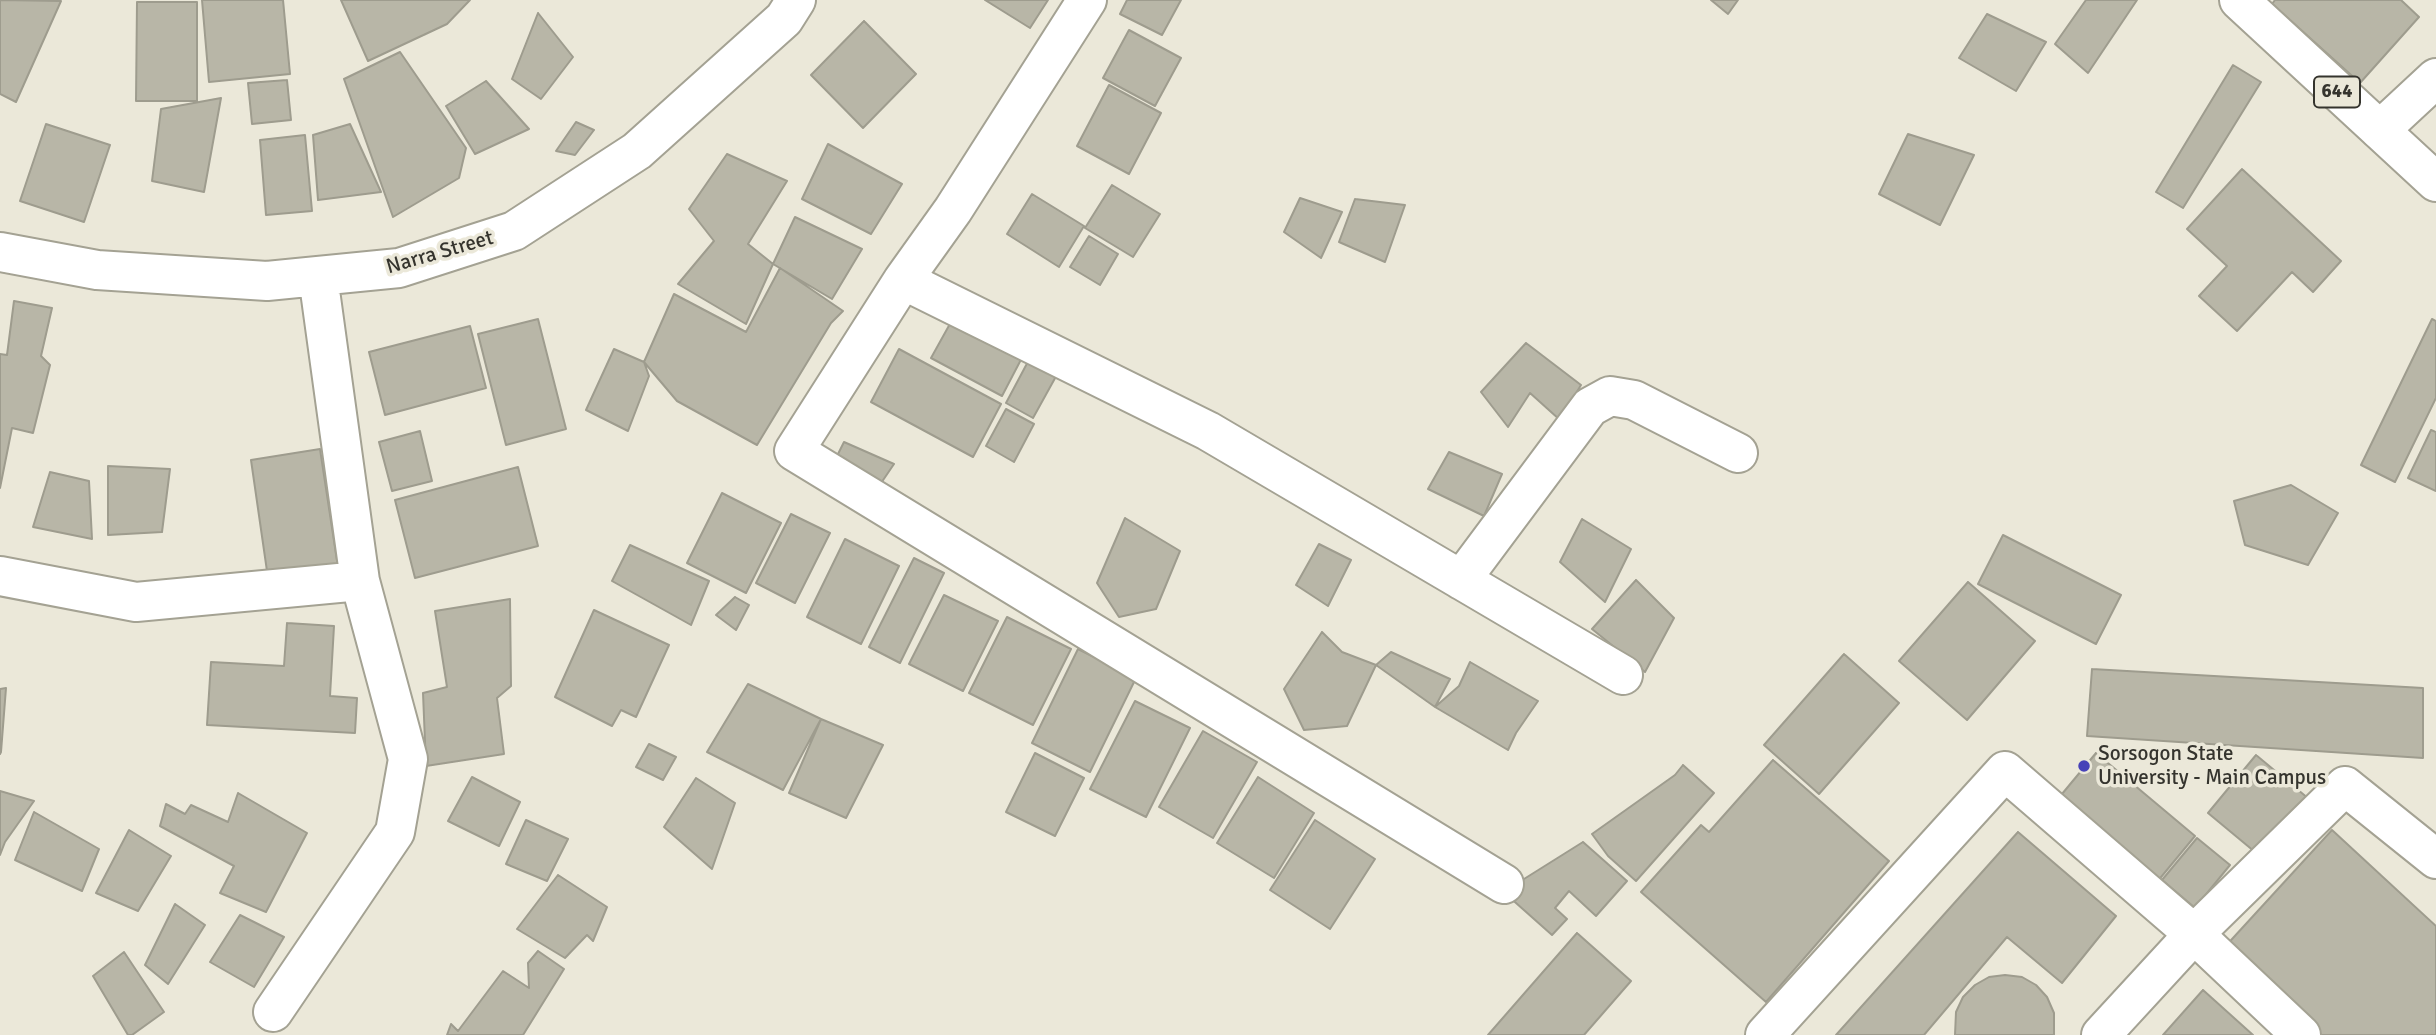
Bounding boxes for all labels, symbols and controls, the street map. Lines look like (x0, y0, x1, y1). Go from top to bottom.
road number: 644 (2314, 76, 2360, 108)
street label: Narra Street (384, 226, 496, 280)
place label: Sorsogon State University - Main Campus (2098, 741, 2326, 791)
marker: Sorsogon State University - Main Campus (2076, 758, 2092, 774)

